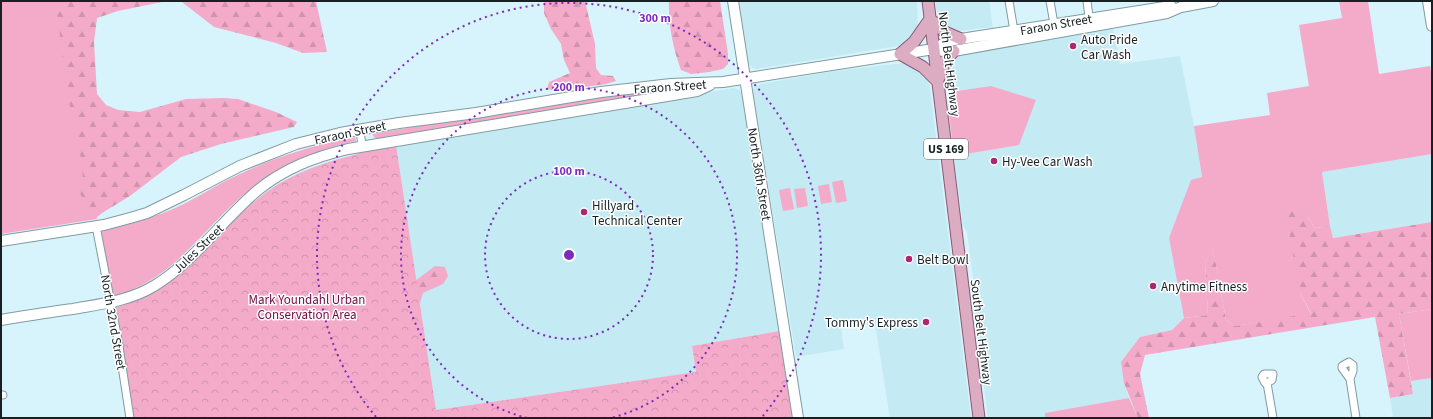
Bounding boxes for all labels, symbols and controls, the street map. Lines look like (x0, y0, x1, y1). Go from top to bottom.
text: 300 m (639, 10, 671, 27)
street label: Faraon Street (1019, 10, 1094, 40)
street label: North Belt Highway (934, 11, 964, 118)
place label: Auto Pride Car Wash (1081, 31, 1138, 64)
marker: Auto Pride Car Wash (1068, 41, 1078, 51)
street label: Faraon Street (633, 75, 708, 99)
text: 200 m (553, 79, 585, 96)
street label: Faraon Street (313, 117, 388, 149)
street label: North 36th Street (743, 127, 775, 222)
road number: US 169 (924, 139, 968, 159)
place label: Hy-Vee Car Wash (1002, 153, 1093, 171)
marker: Hy-Vee Car Wash (989, 156, 999, 166)
text: 100 m (553, 163, 585, 180)
place label: Hillyard Technical Center (592, 197, 683, 230)
marker: Hillyard Technical Center (579, 207, 589, 217)
street label: Jules Street (170, 220, 228, 277)
centre of rings (562, 248, 576, 262)
place label: Belt Bowl (917, 251, 969, 269)
marker: Belt Bowl (904, 254, 914, 264)
street label: North 32nd Street (96, 273, 130, 372)
street label: South Belt Highway (966, 278, 996, 386)
place label: Anytime Fitness (1161, 278, 1248, 296)
marker: Anytime Fitness (1148, 281, 1158, 291)
park label: Mark Youndahl Urban Conservation Area (249, 291, 365, 324)
place label: Tommy's Express (825, 314, 919, 332)
marker: Tommy's Express (921, 317, 931, 327)

